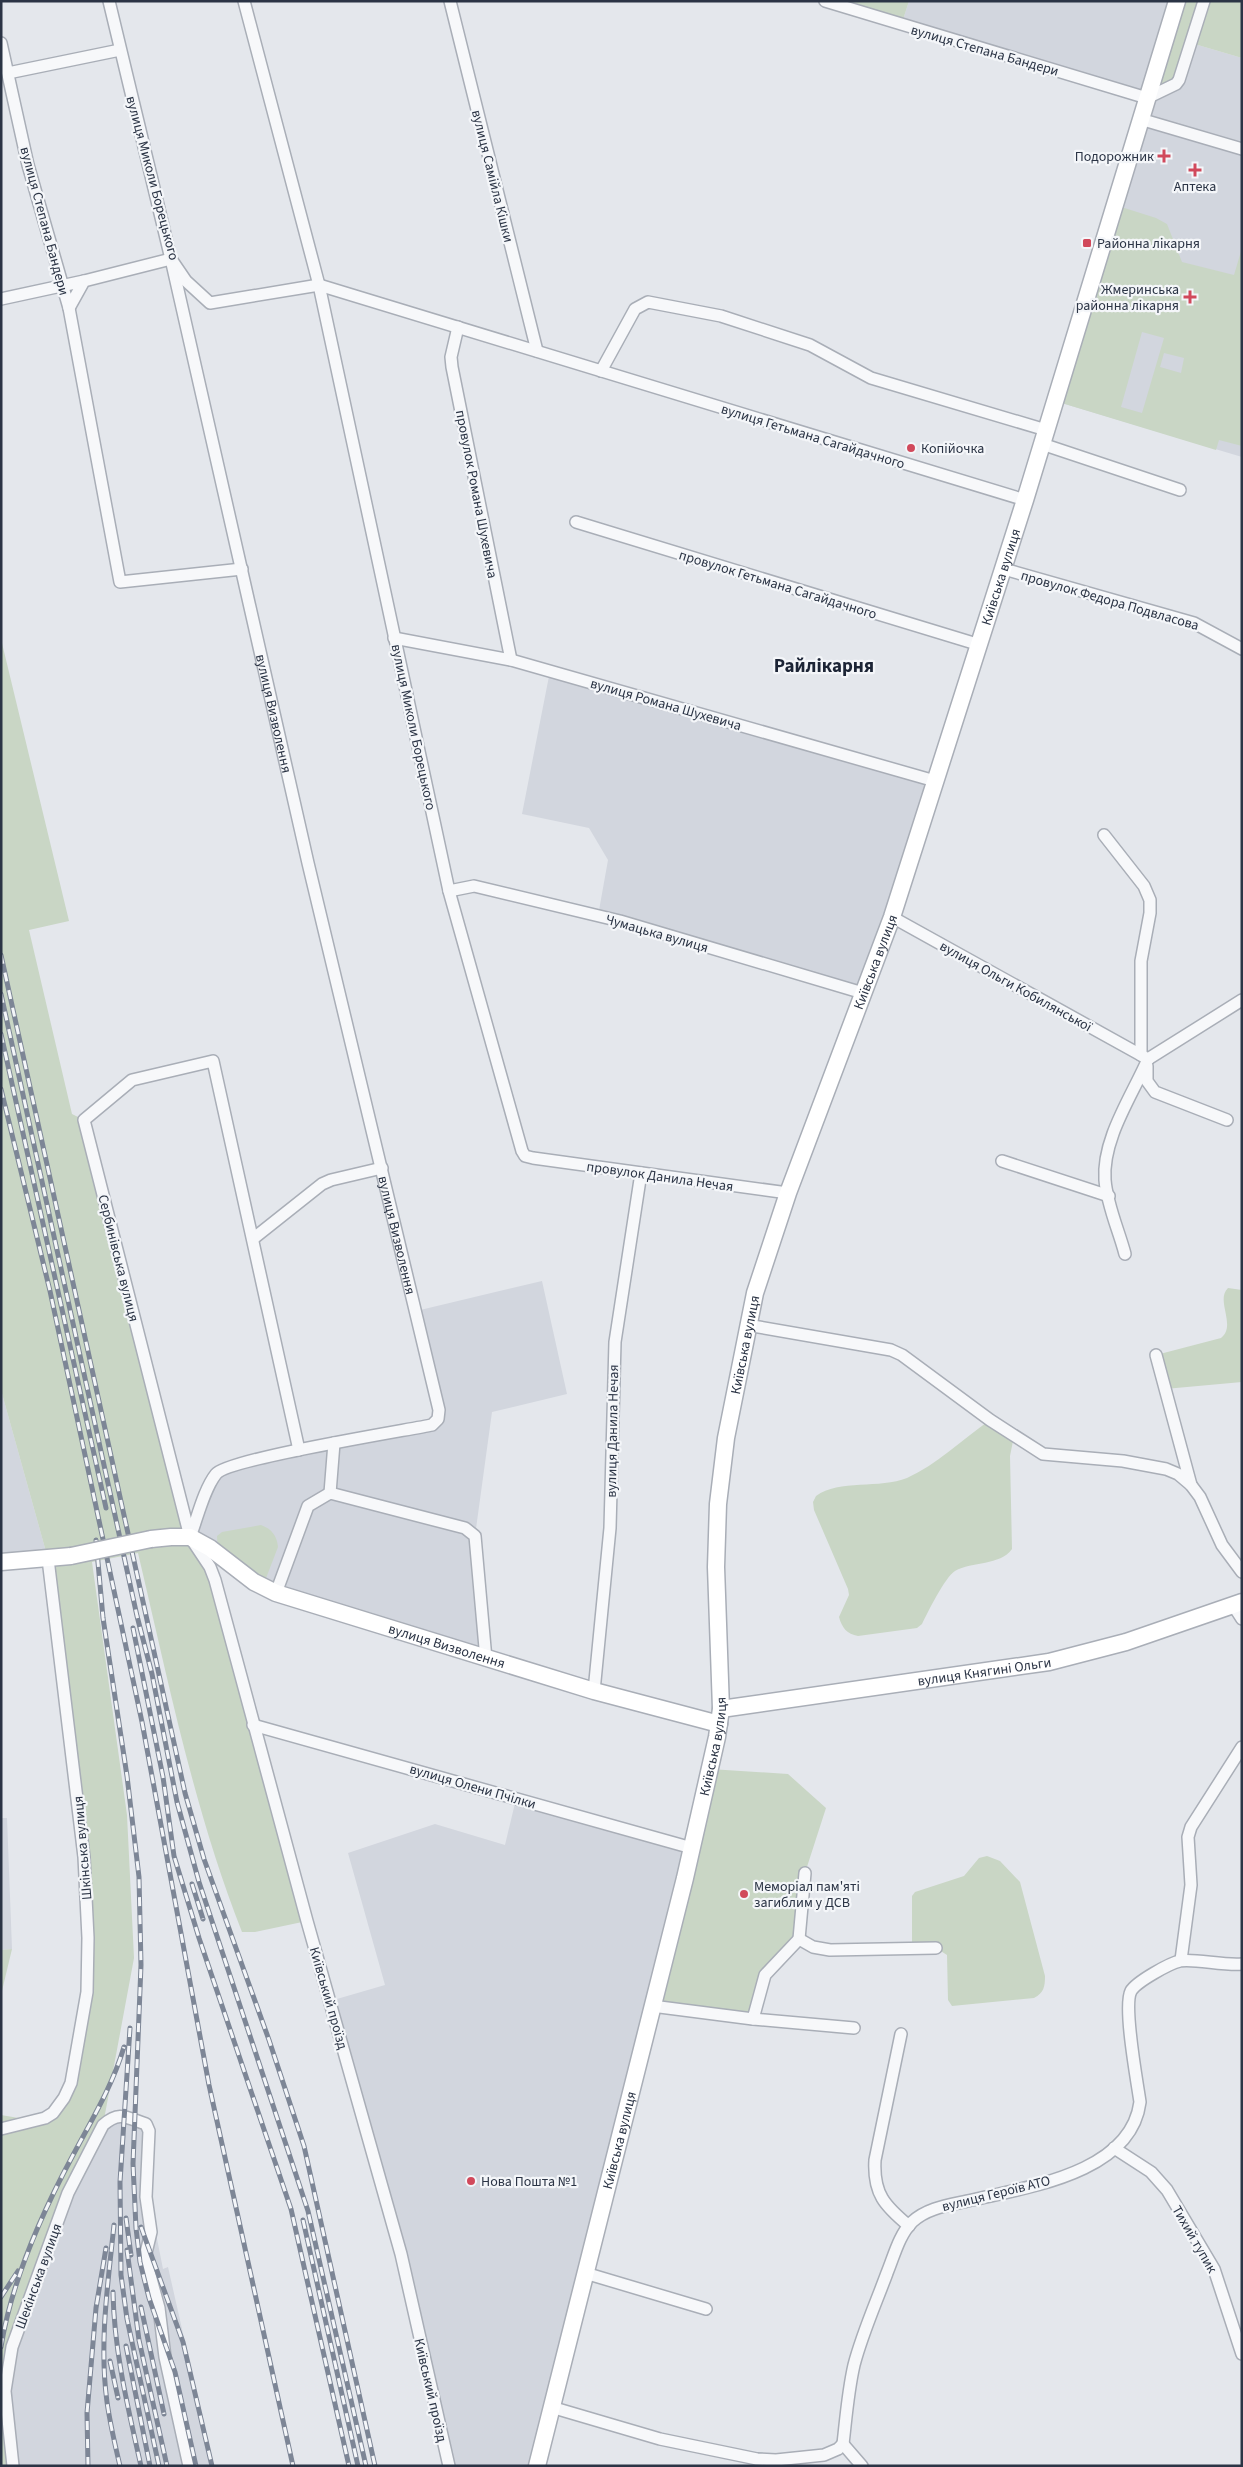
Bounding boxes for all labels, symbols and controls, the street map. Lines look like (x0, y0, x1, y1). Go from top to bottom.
street label: вулиця Степана Бандери (908, 20, 1061, 82)
street label: вулиця Миколи Борецького (120, 94, 184, 263)
street label: вулиця Самійла Кішки (466, 108, 518, 245)
street label: вулиця Степана Бандери (15, 145, 74, 298)
place label: Подорожник (1075, 147, 1154, 167)
marker: Подорожник (1158, 150, 1170, 162)
marker: Аптека (1189, 164, 1201, 176)
place label: Аптека (1174, 177, 1216, 197)
place label: Районна лікарня (1097, 234, 1200, 254)
marker: Районна лікарня (1081, 237, 1093, 249)
place label: Жмеринська районна лікарня (1076, 280, 1179, 316)
marker: Жмеринська районна лікарня (1183, 290, 1197, 304)
street label: вулиця Гетьмана Сагайдачного (718, 399, 907, 474)
street label: провулок Романа Шухевича (450, 408, 502, 580)
place label: Копійочка (921, 439, 984, 459)
marker: Копійочка (905, 442, 917, 454)
street label: Київська вулиця (977, 526, 1026, 628)
street label: провулок Гетьмана Сагайдачного (676, 545, 879, 625)
street label: провулок Федора Подвласова (1018, 566, 1201, 636)
street label: вулиця Миколи Борецького (386, 642, 440, 812)
street label: вулиця Визволення (250, 652, 296, 775)
district label: Райлікарня (774, 653, 874, 680)
street label: вулиця Романа Шухевича (588, 674, 744, 736)
street label: Чумацька вулиця (603, 910, 710, 958)
street label: Київська вулиця (849, 912, 903, 1013)
street label: вулиця Ольги Кобилянської (936, 937, 1096, 1037)
street label: провулок Данила Нечая (585, 1157, 735, 1197)
street label: вулиця Визволення (372, 1174, 420, 1297)
street label: Сербинівська вулиця (93, 1193, 144, 1324)
street label: Київська вулиця (726, 1294, 765, 1396)
street label: вулиця Данила Нечая (602, 1364, 624, 1498)
street label: вулиця Визволення (386, 1619, 508, 1674)
street label: вулиця Княгині Ольги (916, 1653, 1053, 1692)
street label: Київська вулиця (695, 1697, 732, 1798)
street label: вулиця Олени Пчілки (407, 1759, 538, 1815)
street label: Шкінська вулиця (68, 1795, 98, 1901)
place label: Меморіал пам'яті загиблим у ДСВ (754, 1877, 860, 1913)
marker: Меморіал пам'яті загиблим у ДСВ (738, 1888, 750, 1900)
street label: Київський проїзд (304, 1945, 352, 2052)
street label: Київська вулиця (598, 2089, 642, 2192)
street label: вулиця Героїв АТО (940, 2171, 1053, 2217)
place label: Нова Пошта №1 (481, 2172, 577, 2192)
marker: Нова Пошта №1 (465, 2175, 477, 2187)
street label: Тихий тупик (1167, 2202, 1222, 2277)
street label: Шекінська вулиця (11, 2221, 67, 2332)
street label: Київський проїзд (408, 2336, 452, 2445)

